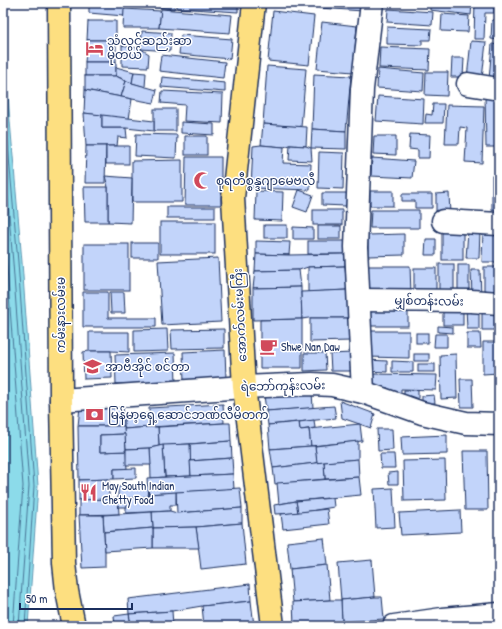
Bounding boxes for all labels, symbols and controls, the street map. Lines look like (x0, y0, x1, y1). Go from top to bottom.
place label: သံလွင်ဆည်းဆာ မိုတယ် (107, 32, 192, 65)
hotel icon: သံလွင်ဆည်းဆာ မိုတယ် (84, 38, 104, 58)
mosque icon: စုရတီစ္စန္ဒဂျာမေဗလီ (193, 171, 213, 191)
place label: စုရတီစ္စန္ဒဂျာမေဗလီ (216, 172, 315, 191)
street label: အောက်လမ်းမကြီး (229, 268, 252, 362)
street label: ကမ်းနားလမ်းမ (52, 277, 71, 353)
street label: မျှစ်တန်းလမ်း (394, 291, 464, 312)
cafe icon: Shwe Nan Daw (258, 337, 278, 357)
place label: Shwe Nan Daw (281, 338, 340, 355)
school or university icon: အာဗီအိုင် စင်တာ (82, 357, 102, 377)
place label: အာဗီအိုင် စင်တာ (105, 358, 190, 377)
street label: ရဲဘော်ကုန်းလမ်း (240, 376, 326, 397)
bank icon: မြန်မာ့ရှေ့ဆောင်ဘဏ်လီမိတက် (85, 405, 105, 425)
place label: မြန်မာ့ရှေ့ဆောင်ဘဏ်လီမိတက် (108, 406, 269, 425)
place label: May South Indian Chetty Food (102, 477, 175, 508)
restaurant icon: May South Indian Chetty Food (79, 483, 99, 503)
scale bar (20, 585, 132, 611)
text: 50 m (26, 590, 47, 607)

